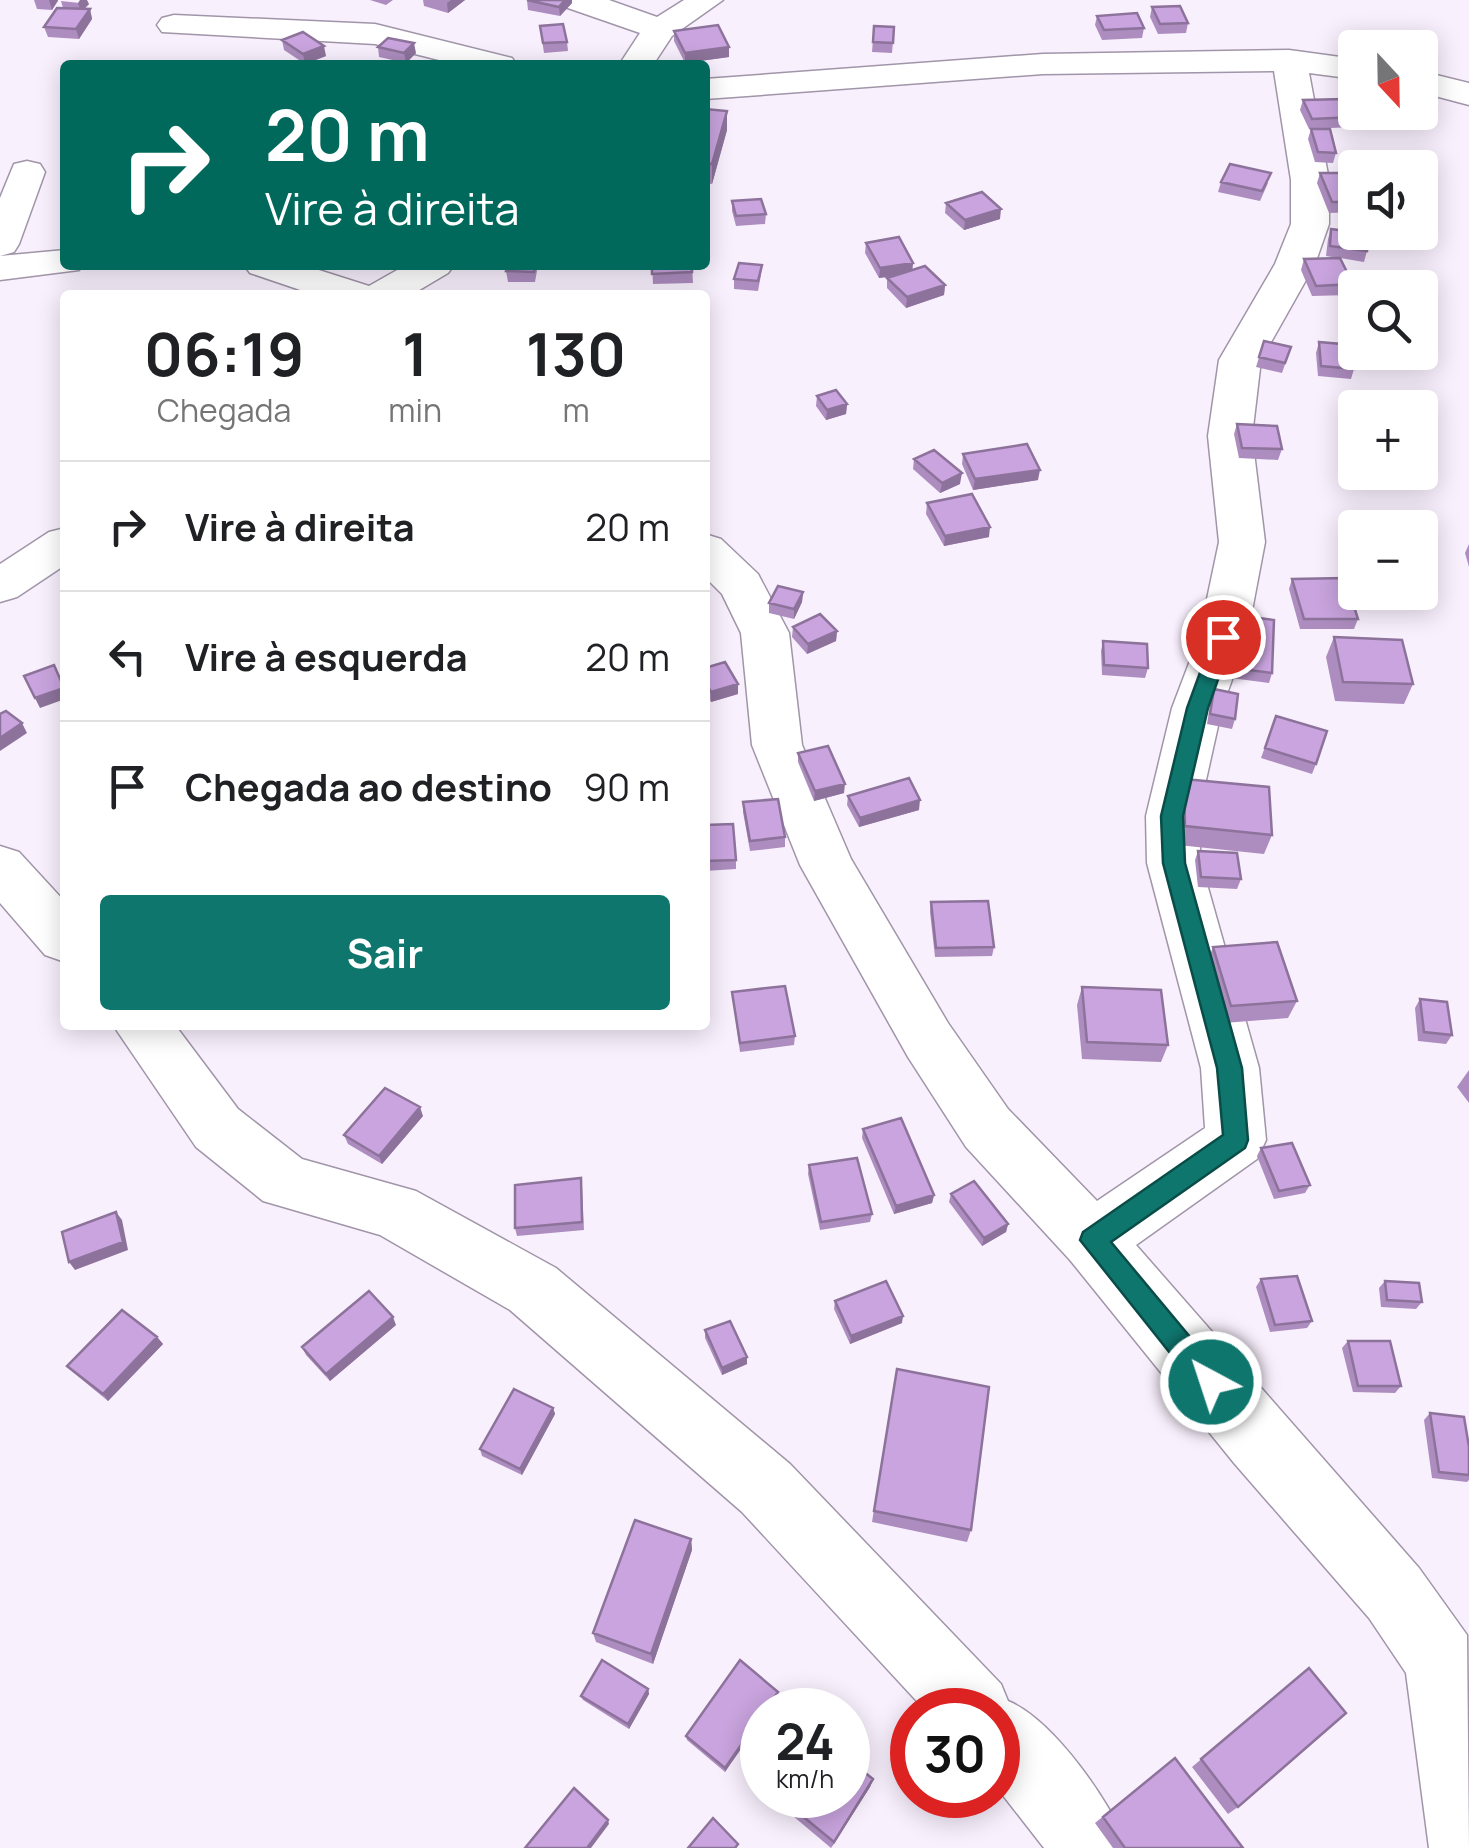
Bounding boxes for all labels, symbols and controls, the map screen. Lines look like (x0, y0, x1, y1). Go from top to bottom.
north arrow (1338, 30, 1438, 130)
map controls (1338, 30, 1438, 610)
text: 20 m (265, 86, 430, 182)
icon: right (100, 100, 230, 230)
button: sound (1338, 150, 1438, 250)
text: Vire à direita (265, 177, 520, 239)
button: search (1338, 270, 1438, 370)
text: 06:19 (144, 312, 305, 394)
text: 1 (402, 312, 428, 394)
text: 130 (526, 312, 626, 394)
text: Chegada (157, 388, 291, 432)
text: min (388, 388, 442, 432)
text: m (562, 388, 590, 432)
button: + (1338, 390, 1438, 490)
icon: right (100, 499, 155, 554)
text: Vire à direita (185, 500, 415, 552)
text: 20 m (585, 500, 670, 552)
button: − (1338, 510, 1438, 610)
pin (1181, 595, 1266, 680)
icon: arrive (1196, 610, 1251, 665)
icon: left (100, 629, 155, 684)
text: Vire à esquerda (185, 630, 468, 682)
text: 20 m (585, 630, 670, 682)
icon: arrive (100, 759, 155, 814)
text: Chegada ao destino (185, 760, 552, 812)
text: 90 m (583, 760, 670, 812)
button: Sair (100, 895, 670, 1010)
position arrow (1159, 1330, 1263, 1434)
speed limit sign: 30 (890, 1688, 1020, 1818)
text: 24 (775, 1707, 835, 1775)
text: km/h (776, 1761, 834, 1796)

